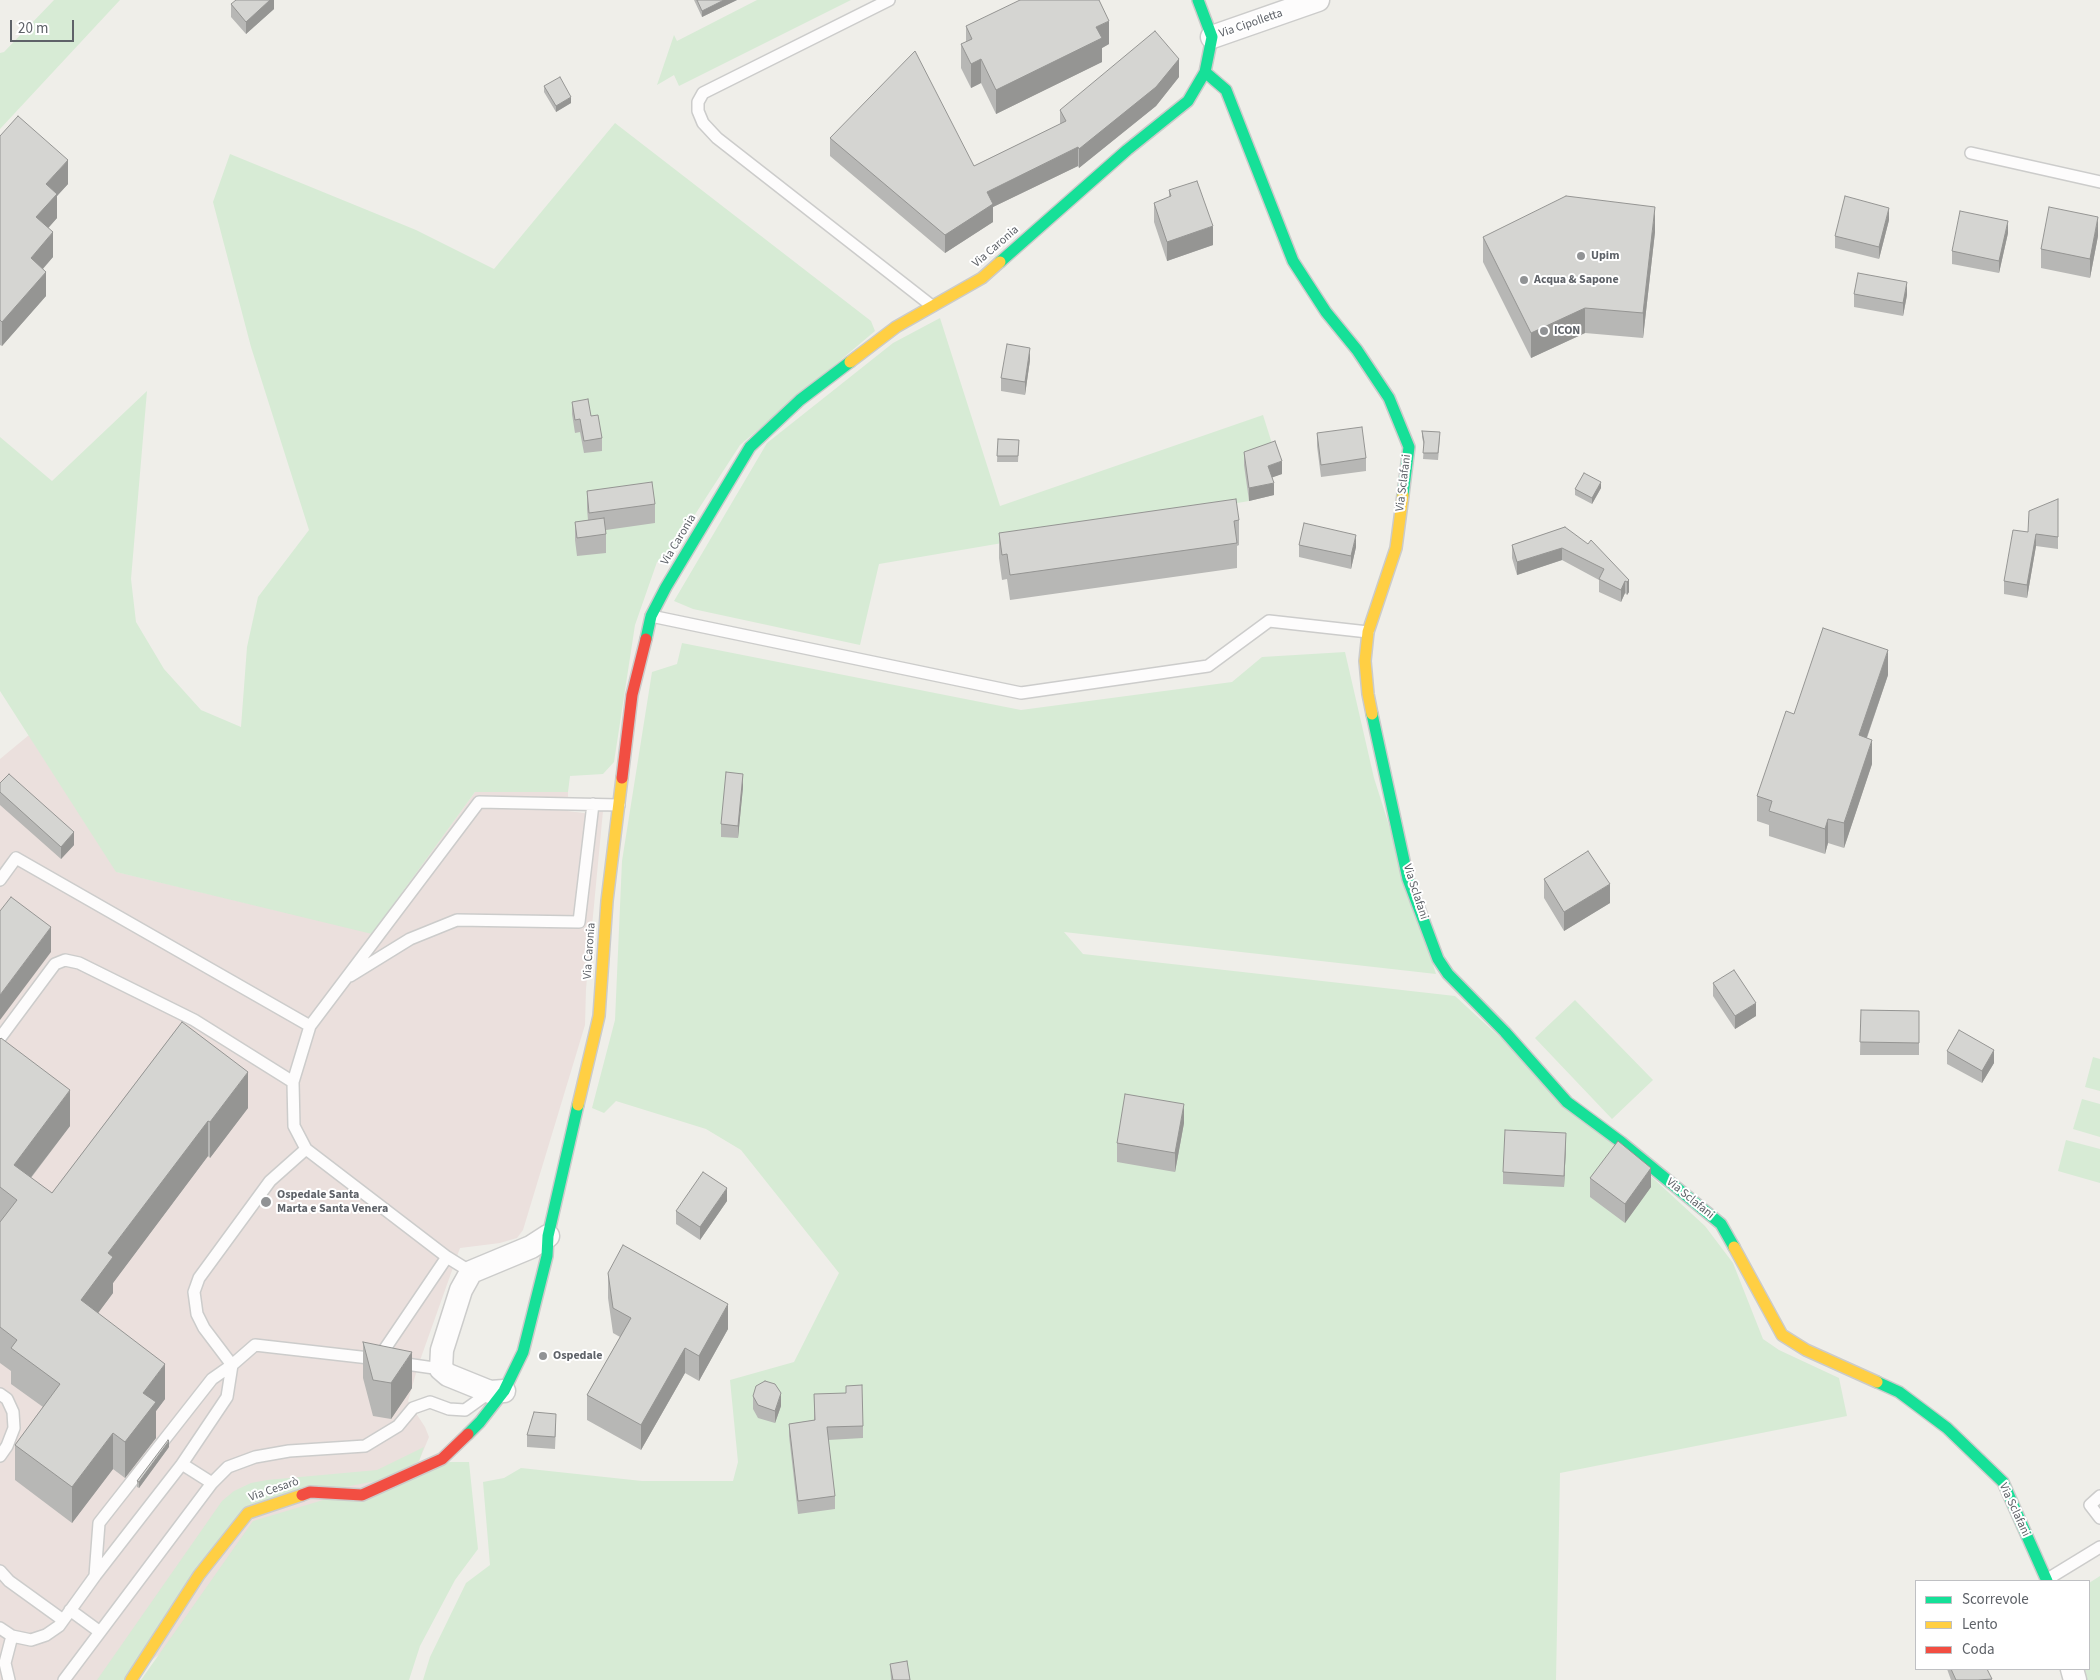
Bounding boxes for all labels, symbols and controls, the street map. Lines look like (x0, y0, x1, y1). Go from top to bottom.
street label: Via Cipolletta (1217, 6, 1285, 42)
scale bar (12, 10, 76, 42)
text: 20 m (18, 18, 48, 39)
street label: Via Caronia (970, 223, 1022, 271)
place label: Upim (1591, 249, 1619, 263)
marker: Upim (1575, 250, 1587, 262)
place label: Acqua & Sapone (1534, 273, 1619, 287)
marker: Acqua & Sapone (1518, 274, 1530, 286)
place label: ICON (1554, 324, 1580, 338)
marker: ICON (1538, 325, 1550, 337)
street label: Via Sclafani (1393, 454, 1415, 512)
street label: Via Caronia (658, 512, 700, 568)
street label: Via Sclafani (1399, 862, 1431, 922)
street label: Via Caronia (581, 922, 599, 980)
street label: Via Sclafani (1663, 1175, 1717, 1223)
place label: Ospedale Santa Marta e Santa Venera (277, 1188, 388, 1216)
marker: Ospedale Santa Marta e Santa Venera (259, 1195, 273, 1209)
place label: Ospedale (553, 1349, 602, 1363)
marker: Ospedale (537, 1350, 549, 1362)
street label: Via Cesarò (247, 1475, 301, 1505)
street label: Via Sclafani (1995, 1481, 2033, 1539)
legend (1915, 1580, 2090, 1670)
text: Scorrevole (1962, 1589, 2029, 1610)
text: Lento (1962, 1614, 1998, 1635)
text: Coda (1962, 1639, 1995, 1660)

